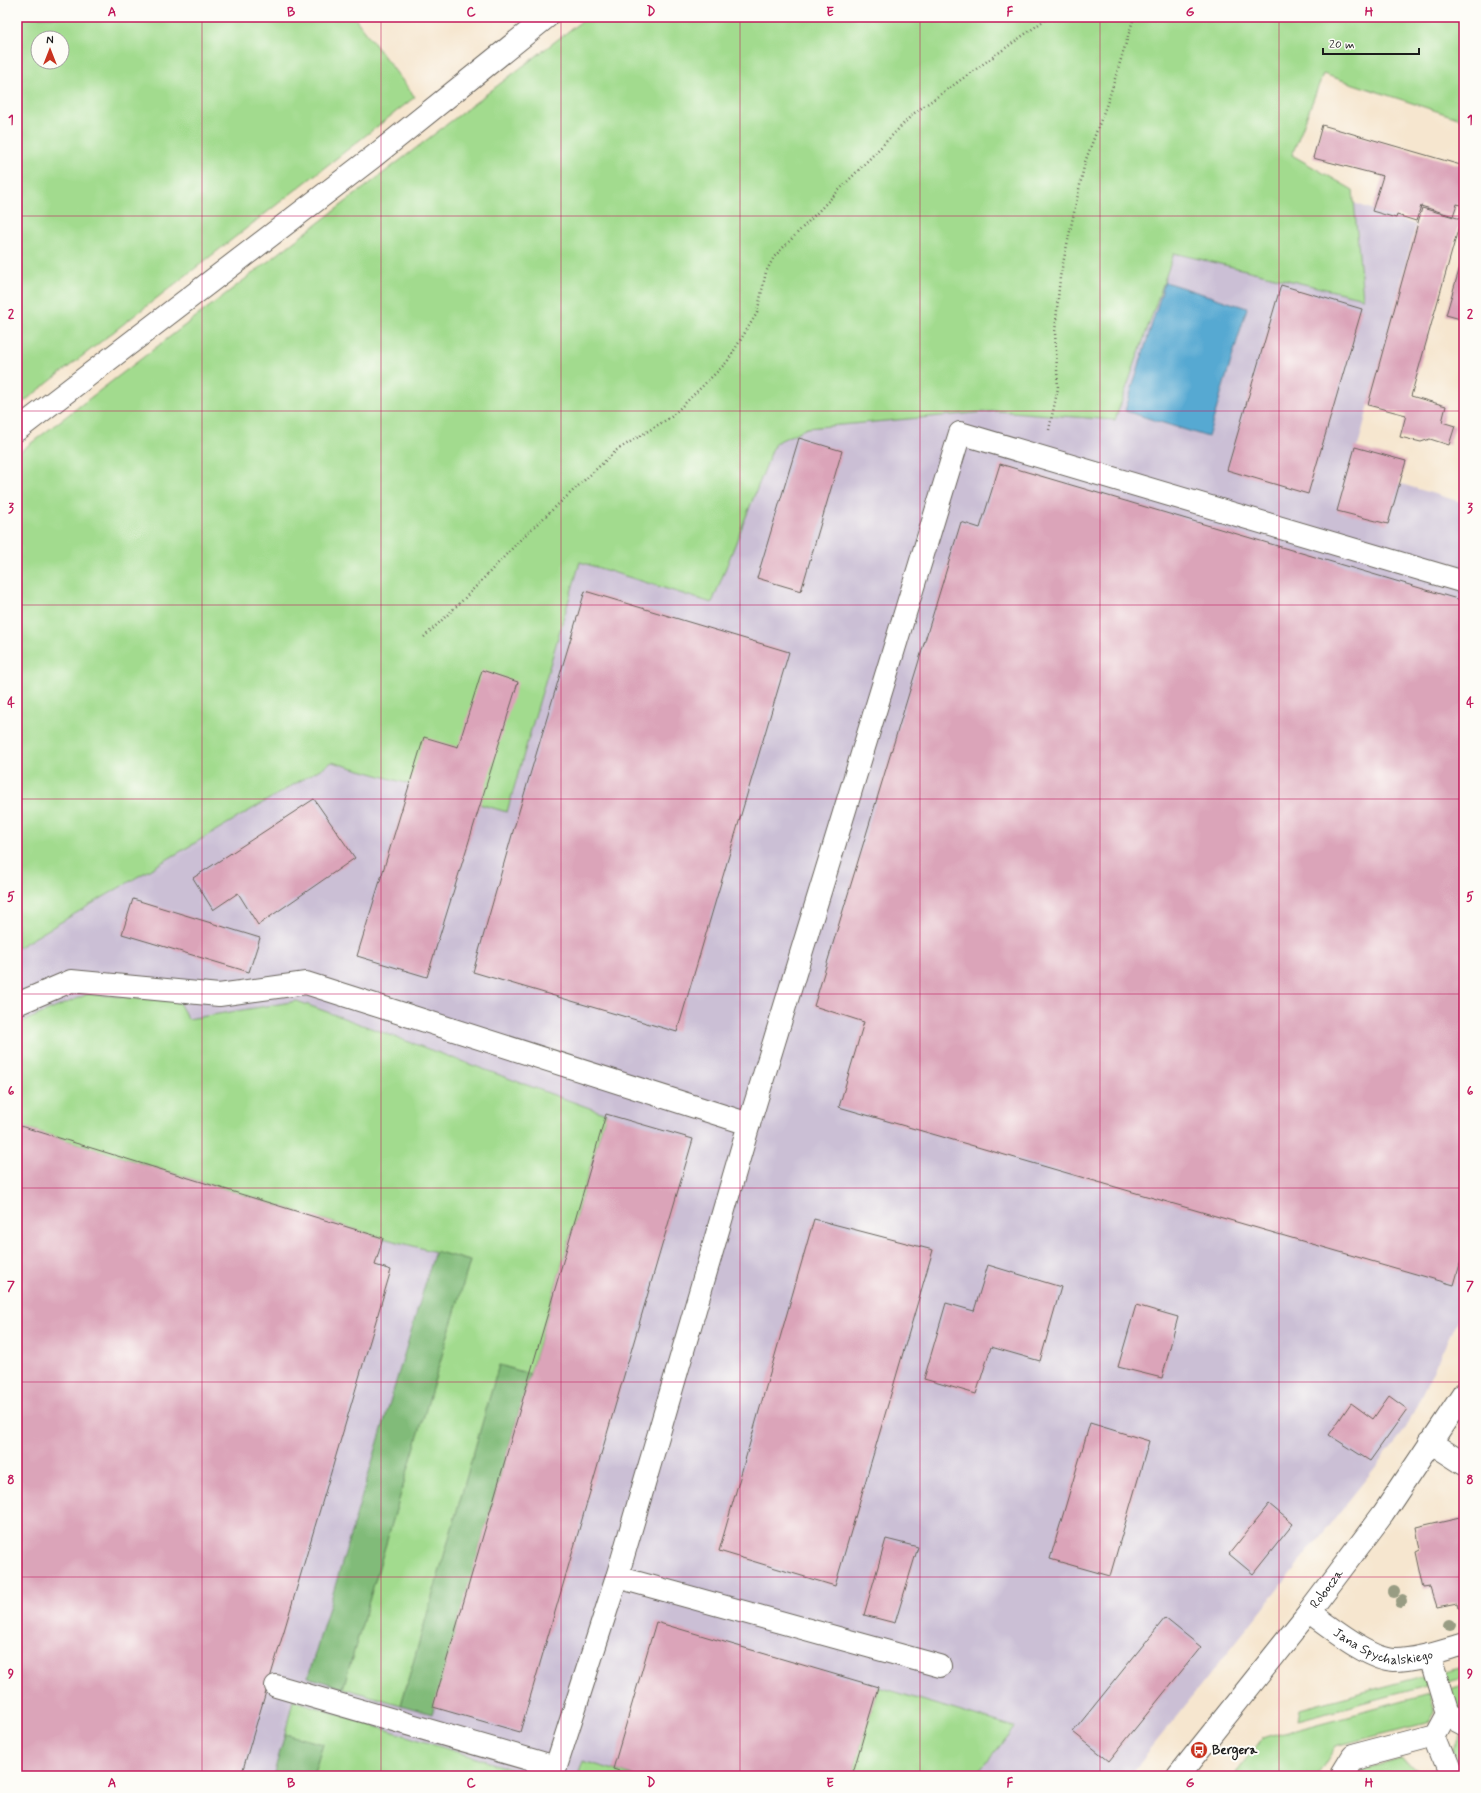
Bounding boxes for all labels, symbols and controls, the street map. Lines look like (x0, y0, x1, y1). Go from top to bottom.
text: A (108, 4, 116, 21)
text: B (287, 4, 296, 21)
text: C (466, 4, 476, 21)
text: D (647, 4, 656, 21)
text: E (826, 4, 834, 21)
text: F (1007, 4, 1014, 21)
text: G (1186, 4, 1195, 21)
text: H (1365, 4, 1374, 21)
north arrow (30, 30, 70, 70)
scale bar (1323, 30, 1419, 56)
text: N (46, 34, 54, 48)
text: 20 m (1329, 37, 1355, 53)
text: 1 (8, 112, 14, 129)
text: 1 (1467, 112, 1473, 129)
text: 2 (8, 306, 15, 323)
text: 2 (1467, 306, 1474, 323)
text: 3 (8, 500, 14, 517)
text: 3 (1467, 500, 1473, 517)
text: 4 (7, 695, 15, 712)
text: 4 (1466, 695, 1474, 712)
text: 5 (7, 889, 15, 906)
text: 5 (1466, 889, 1474, 906)
text: 6 (8, 1083, 15, 1100)
text: 6 (1467, 1083, 1474, 1100)
text: 7 (7, 1278, 15, 1295)
text: 7 (1466, 1278, 1474, 1295)
text: 8 (7, 1472, 15, 1489)
text: 8 (1466, 1472, 1474, 1489)
street label: Robocza (1306, 1565, 1347, 1612)
street label: Jana Spychalskiego (1330, 1624, 1435, 1669)
text: 9 (8, 1666, 15, 1683)
text: 9 (1467, 1666, 1474, 1683)
bus stop icon: Bergera (1189, 1740, 1209, 1760)
place label: Bergera (1212, 1742, 1258, 1761)
text: A (108, 1775, 116, 1792)
text: B (287, 1775, 296, 1792)
text: C (466, 1775, 476, 1792)
text: D (647, 1775, 656, 1792)
text: E (826, 1775, 834, 1792)
text: F (1007, 1775, 1014, 1792)
text: G (1186, 1775, 1195, 1792)
text: H (1365, 1775, 1374, 1792)

